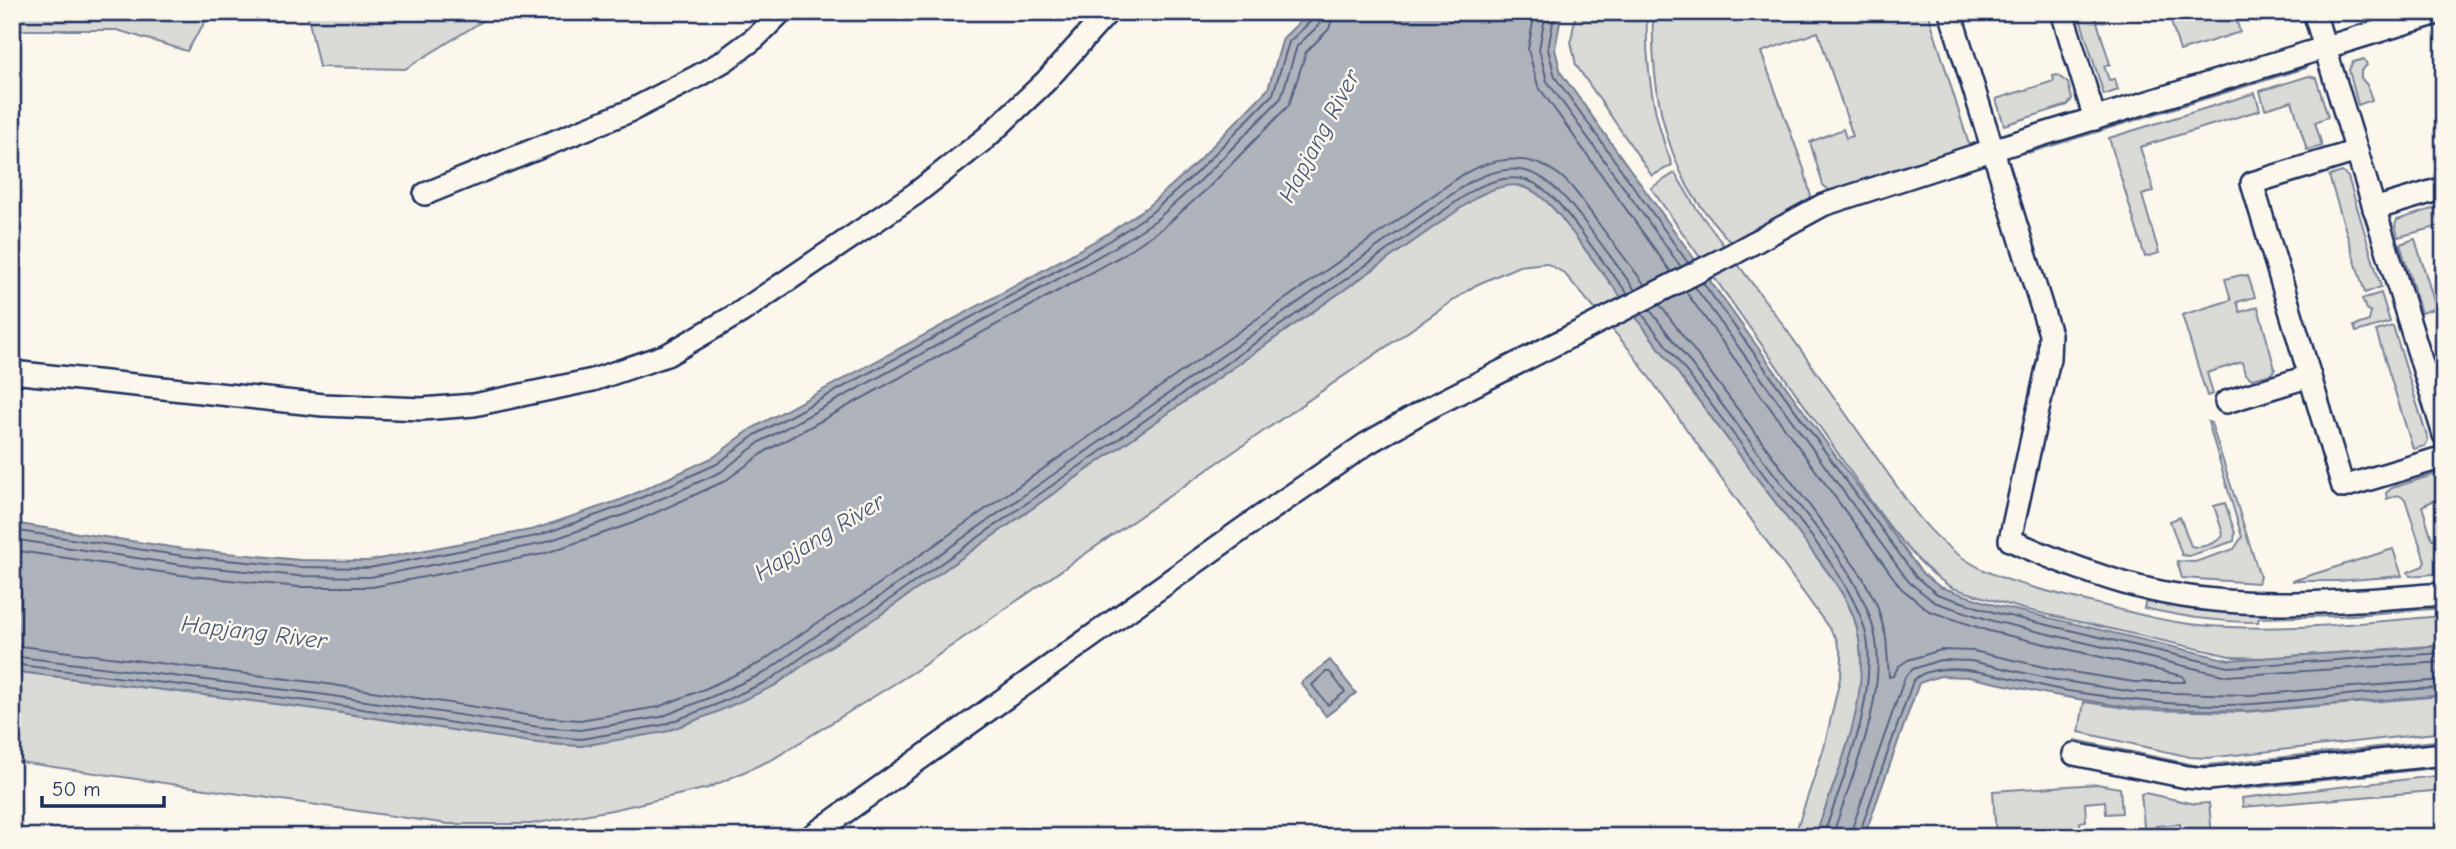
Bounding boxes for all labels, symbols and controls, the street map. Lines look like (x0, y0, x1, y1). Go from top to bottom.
water label: Hapjang River (1272, 64, 1366, 207)
water label: Hapjang River (749, 487, 890, 587)
water label: Hapjang River (180, 609, 330, 655)
scale bar (42, 765, 164, 809)
text: 50 m (52, 777, 101, 801)

